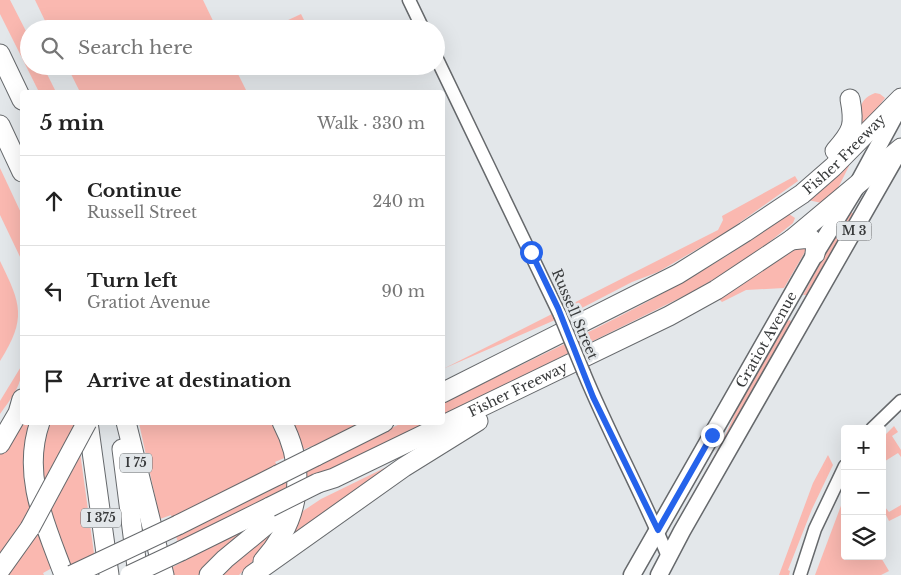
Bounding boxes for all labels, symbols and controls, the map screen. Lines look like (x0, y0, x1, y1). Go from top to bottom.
search box (20, 20, 445, 75)
icon: search (38, 34, 66, 62)
text: Search here (78, 36, 193, 59)
text: 5 min (40, 110, 104, 136)
street label: Fisher Freeway (799, 110, 889, 198)
text: Walk · 330 m (317, 113, 425, 133)
text: Continue (87, 179, 182, 202)
icon: ahead (40, 187, 68, 215)
text: 240 m (373, 191, 425, 211)
text: Russell Street (87, 202, 197, 222)
road number: M 3 (836, 222, 872, 240)
route start (520, 241, 543, 264)
street label: Russell Street (548, 266, 602, 363)
text: Turn left (87, 269, 178, 292)
icon: left (40, 277, 68, 305)
text: 90 m (382, 281, 425, 301)
street label: Gratiot Avenue (732, 288, 801, 391)
text: Gratiot Avenue (87, 292, 210, 312)
street label: Fisher Freeway (465, 357, 571, 421)
icon: arrive (40, 367, 68, 395)
text: Arrive at destination (87, 369, 291, 392)
route end (701, 424, 724, 447)
map controls (841, 425, 886, 560)
button: + (841, 425, 886, 470)
road number: I 75 (120, 453, 152, 472)
button: − (841, 470, 886, 515)
road number: I 375 (81, 508, 121, 528)
button: layers (841, 515, 886, 560)

